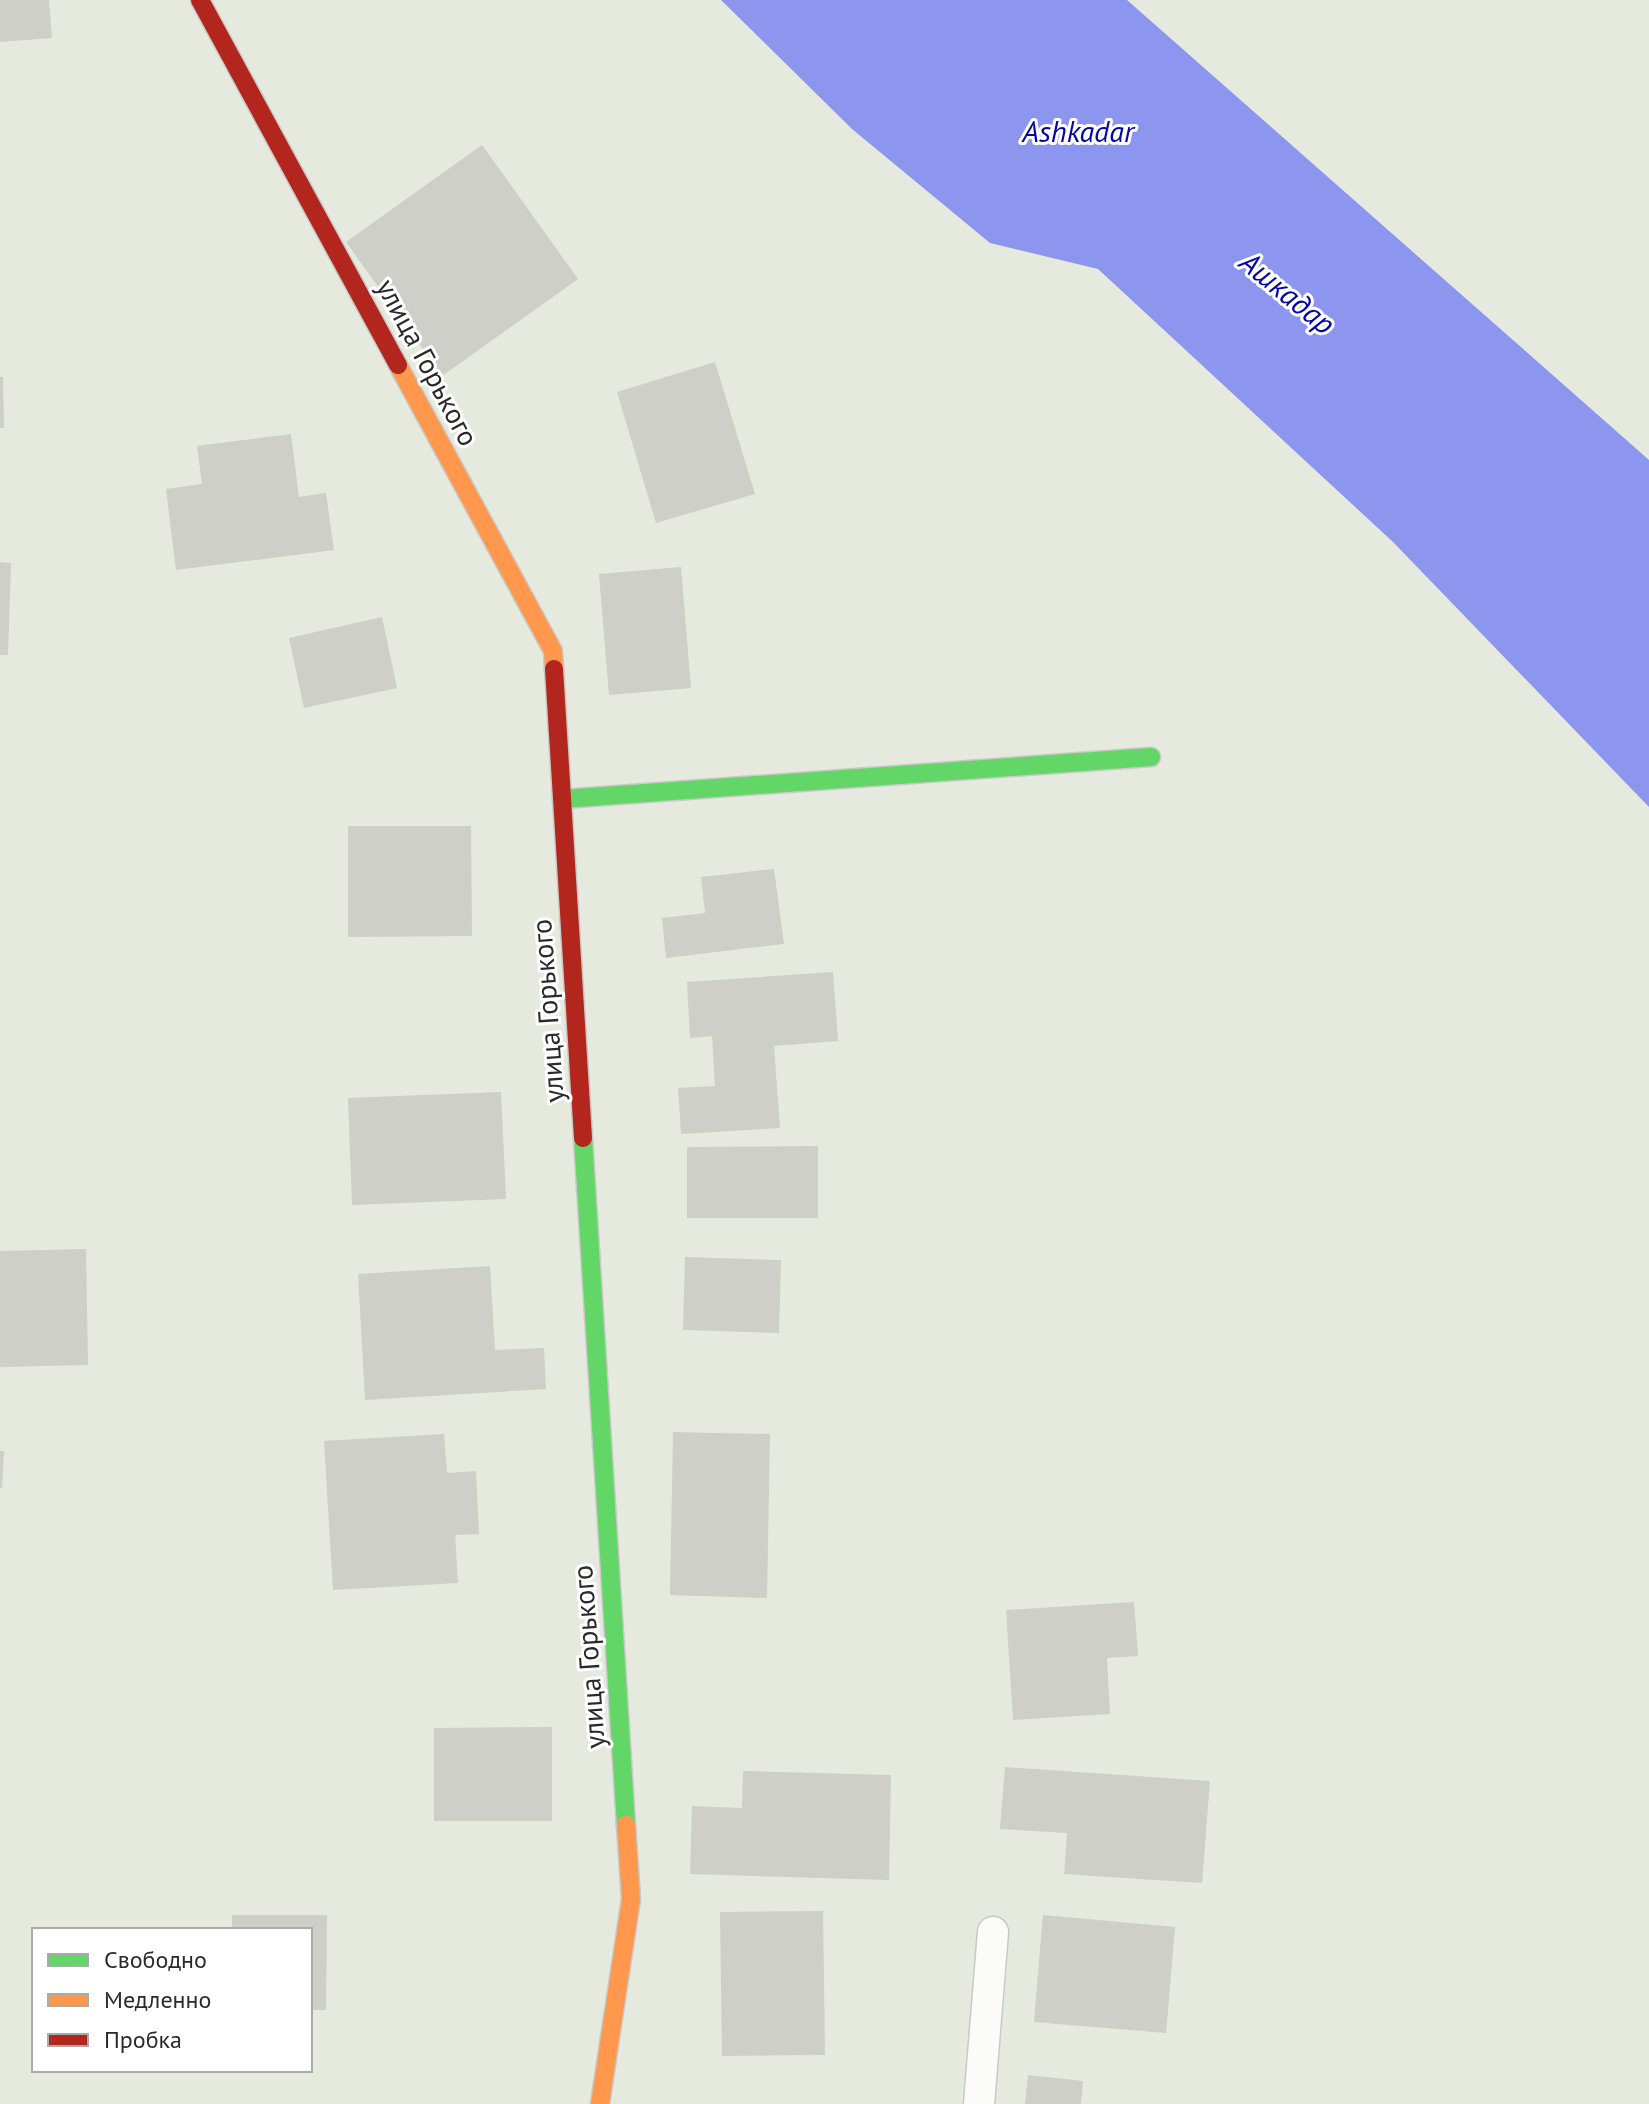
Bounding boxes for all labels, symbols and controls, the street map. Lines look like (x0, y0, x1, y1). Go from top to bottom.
water label: Ashkadar (1021, 111, 1136, 150)
water label: Ашкадар (1232, 241, 1344, 342)
street label: улица Горького (368, 272, 488, 452)
street label: улица Горького (522, 918, 572, 1104)
street label: улица Горького (563, 1564, 613, 1750)
legend (32, 1928, 312, 2072)
text: Свободно (104, 1944, 207, 1975)
text: Медленно (104, 1984, 211, 2015)
text: Пробка (104, 2024, 182, 2055)

